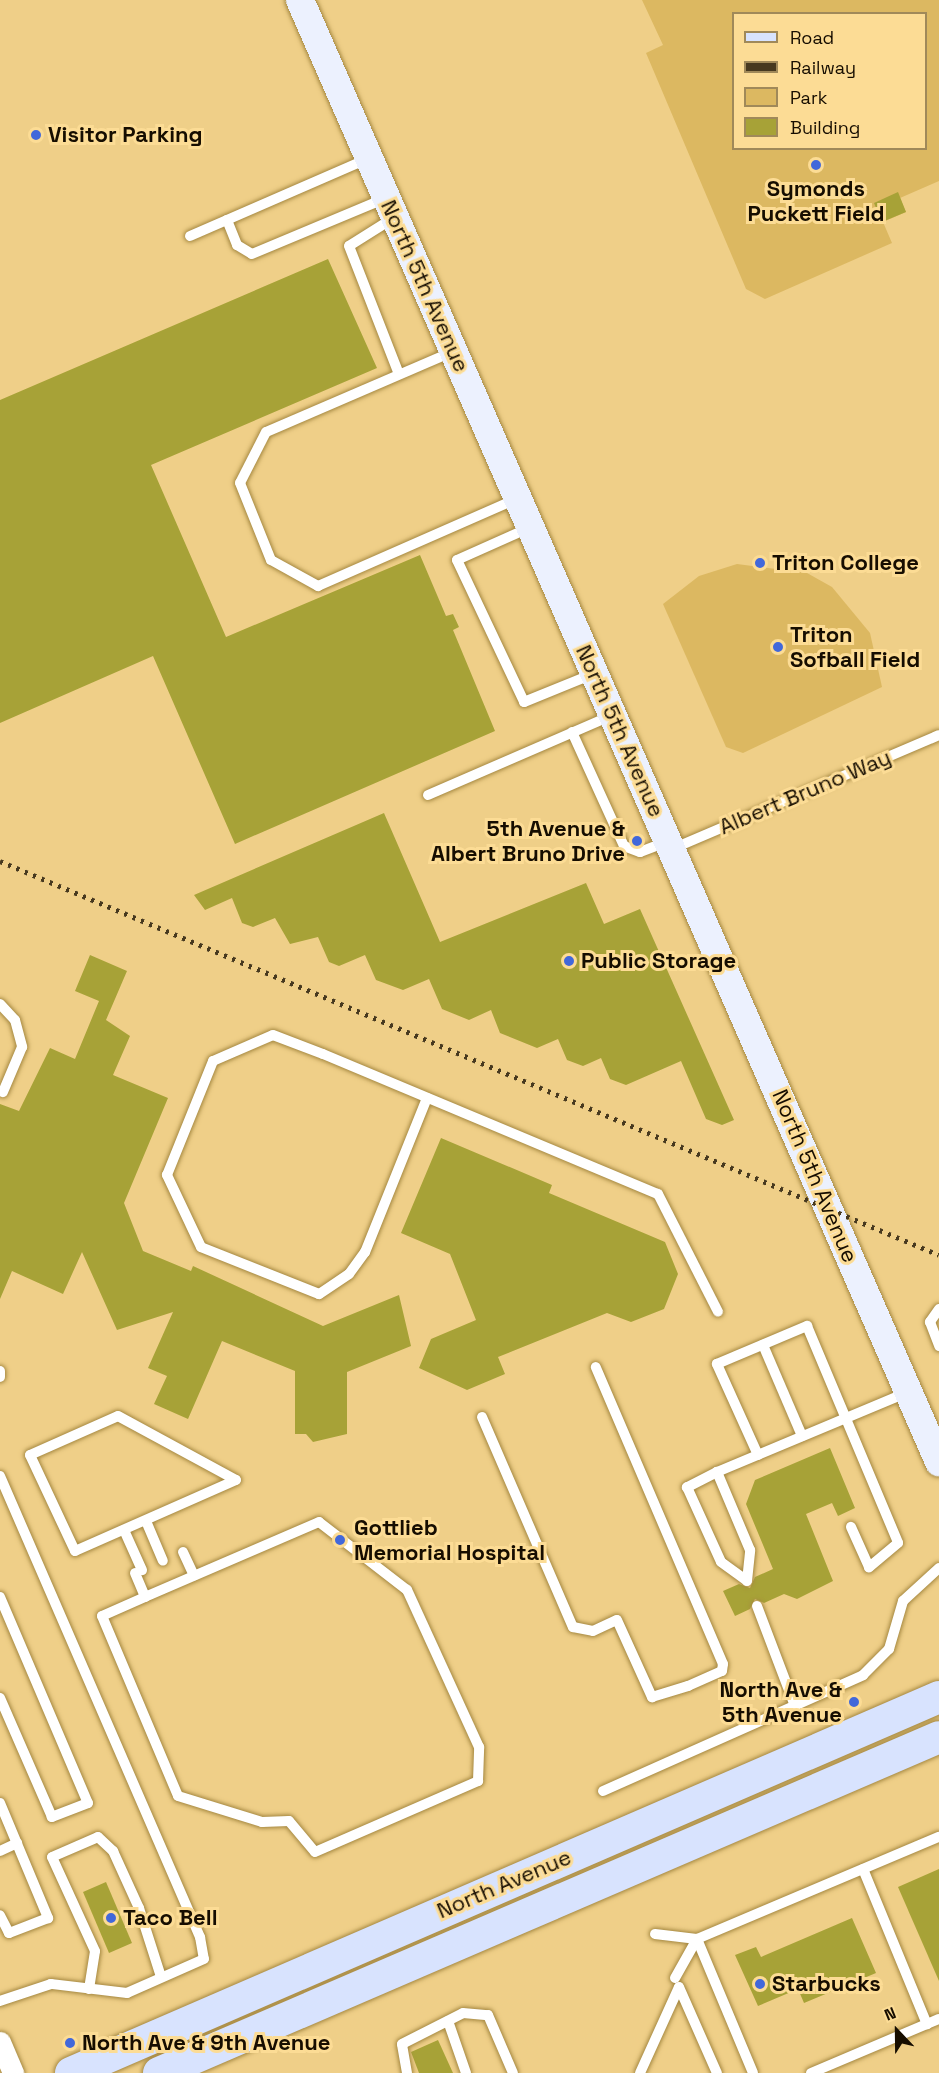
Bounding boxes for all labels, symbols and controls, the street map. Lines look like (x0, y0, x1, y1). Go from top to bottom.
legend (732, 12, 927, 150)
text: Road (790, 26, 834, 49)
text: Railway (790, 56, 856, 79)
text: Park (790, 86, 827, 109)
text: Building (790, 116, 860, 139)
place label: Visitor Parking (48, 122, 203, 148)
marker: Visitor Parking (29, 128, 43, 142)
marker: Symonds Puckett Field (809, 158, 823, 172)
place label: Symonds Puckett Field (747, 175, 885, 226)
street label: North 5th Avenue (375, 196, 475, 376)
place label: Triton College (772, 550, 919, 576)
marker: Triton College (753, 556, 767, 570)
place label: Triton Sofball Field (790, 621, 920, 672)
marker: Triton Sofball Field (771, 640, 785, 654)
street label: North 5th Avenue (570, 641, 670, 821)
street label: Albert Bruno Way (715, 744, 895, 840)
place label: 5th Avenue & Albert Bruno Drive (431, 815, 625, 866)
marker: 5th Avenue & Albert Bruno Drive (630, 834, 644, 848)
place label: Public Storage (581, 948, 736, 974)
marker: Public Storage (562, 954, 576, 968)
street label: North 5th Avenue (767, 1085, 863, 1267)
place label: Gottlieb Memorial Hospital (354, 1514, 545, 1566)
marker: Gottlieb Memorial Hospital (331, 1531, 349, 1549)
place label: North Ave & 5th Avenue (719, 1676, 842, 1728)
marker: North Ave & 5th Avenue (847, 1695, 861, 1709)
street label: North Avenue (433, 1844, 575, 1924)
place label: Taco Bell (123, 1905, 217, 1931)
marker: Taco Bell (104, 1911, 118, 1925)
place label: Starbucks (772, 1971, 881, 1997)
marker: Starbucks (753, 1977, 767, 1991)
north arrow (867, 2001, 927, 2061)
text: N (881, 2002, 899, 2026)
place label: North Ave & 9th Avenue (82, 2030, 331, 2056)
marker: North Ave & 9th Avenue (63, 2036, 77, 2050)

